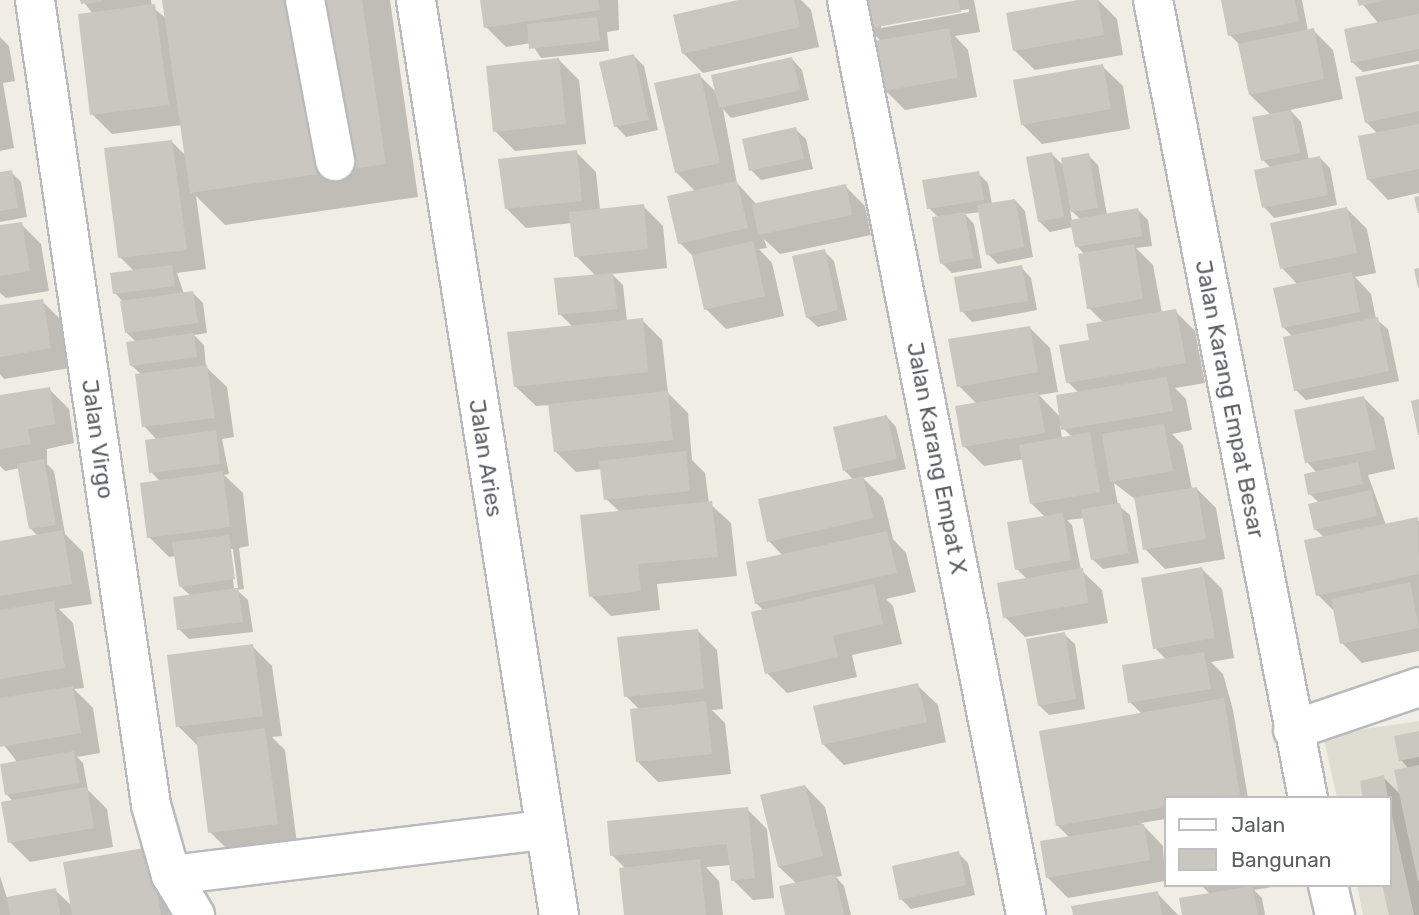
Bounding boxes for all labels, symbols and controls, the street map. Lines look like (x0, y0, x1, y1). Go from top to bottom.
street label: Jalan Karang Empat Besar (1189, 258, 1271, 540)
street label: Jalan Karang Empat X (901, 340, 973, 576)
street label: Jalan Virgo (76, 377, 120, 501)
street label: Jalan Aries (463, 397, 509, 519)
legend (1164, 796, 1391, 887)
text: Jalan (1231, 812, 1285, 837)
text: Bangunan (1231, 847, 1332, 872)

